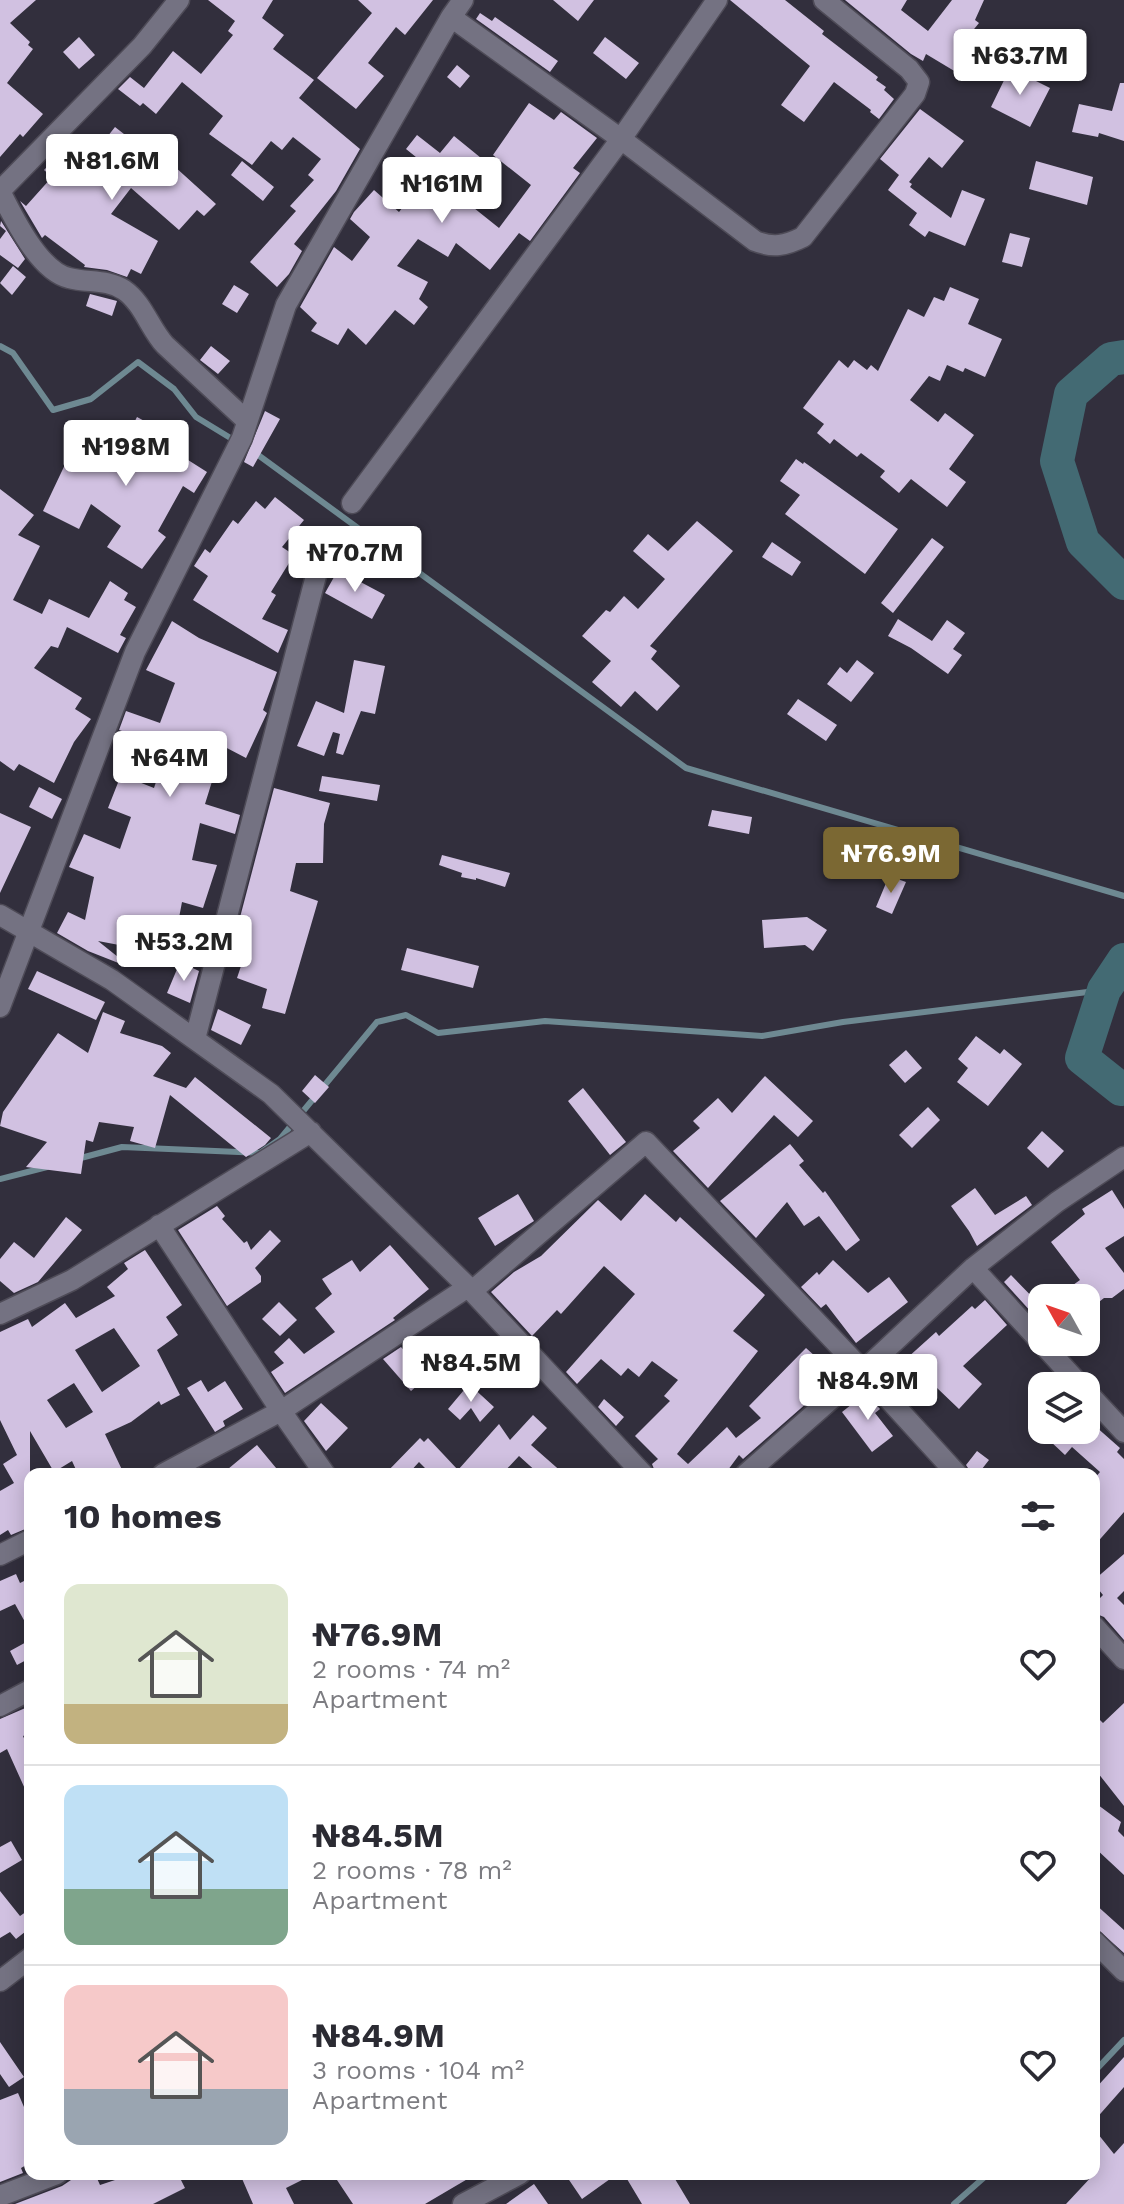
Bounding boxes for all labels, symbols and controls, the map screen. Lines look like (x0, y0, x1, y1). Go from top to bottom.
pin: ₦63.7M (955, 29, 1085, 97)
text: ₦63.7M (972, 40, 1068, 70)
pin: ₦81.6M (47, 134, 177, 202)
text: ₦81.6M (64, 145, 160, 175)
pin: ₦161M (386, 157, 498, 225)
text: ₦161M (400, 168, 484, 198)
pin: ₦198M (70, 420, 182, 488)
text: ₦198M (82, 431, 170, 461)
pin: ₦70.7M (290, 526, 420, 594)
text: ₦70.7M (306, 537, 404, 567)
pin: ₦64M (123, 731, 217, 799)
text: ₦64M (131, 742, 209, 772)
pin: ₦76.9M (826, 827, 956, 895)
text: ₦76.9M (841, 838, 941, 868)
pin: ₦53.2M (119, 915, 249, 983)
text: ₦53.2M (135, 926, 233, 956)
north arrow (1028, 1284, 1100, 1356)
map controls (1028, 1284, 1100, 1444)
pin: ₦84.5M (406, 1336, 536, 1404)
text: ₦84.5M (421, 1347, 521, 1377)
pin: ₦84.9M (803, 1354, 933, 1422)
text: ₦84.9M (817, 1365, 919, 1395)
button: layers (1028, 1372, 1100, 1444)
icon: filters (1016, 1494, 1060, 1538)
text: 10 homes (64, 1496, 222, 1536)
text: ₦76.9M (312, 1614, 442, 1654)
icon: home (128, 1616, 224, 1712)
icon: heart (1016, 1642, 1060, 1686)
text: 2 rooms · 74 m² (312, 1654, 510, 1684)
text: Apartment (312, 1684, 448, 1714)
text: ₦84.5M (312, 1815, 444, 1855)
icon: home (128, 1817, 224, 1913)
icon: heart (1016, 1843, 1060, 1887)
text: 2 rooms · 78 m² (312, 1855, 512, 1885)
text: Apartment (312, 1885, 448, 1915)
text: ₦84.9M (312, 2015, 445, 2055)
icon: home (128, 2017, 224, 2113)
icon: heart (1016, 2043, 1060, 2087)
text: 3 rooms · 104 m² (312, 2055, 524, 2085)
text: Apartment (312, 2085, 448, 2115)

